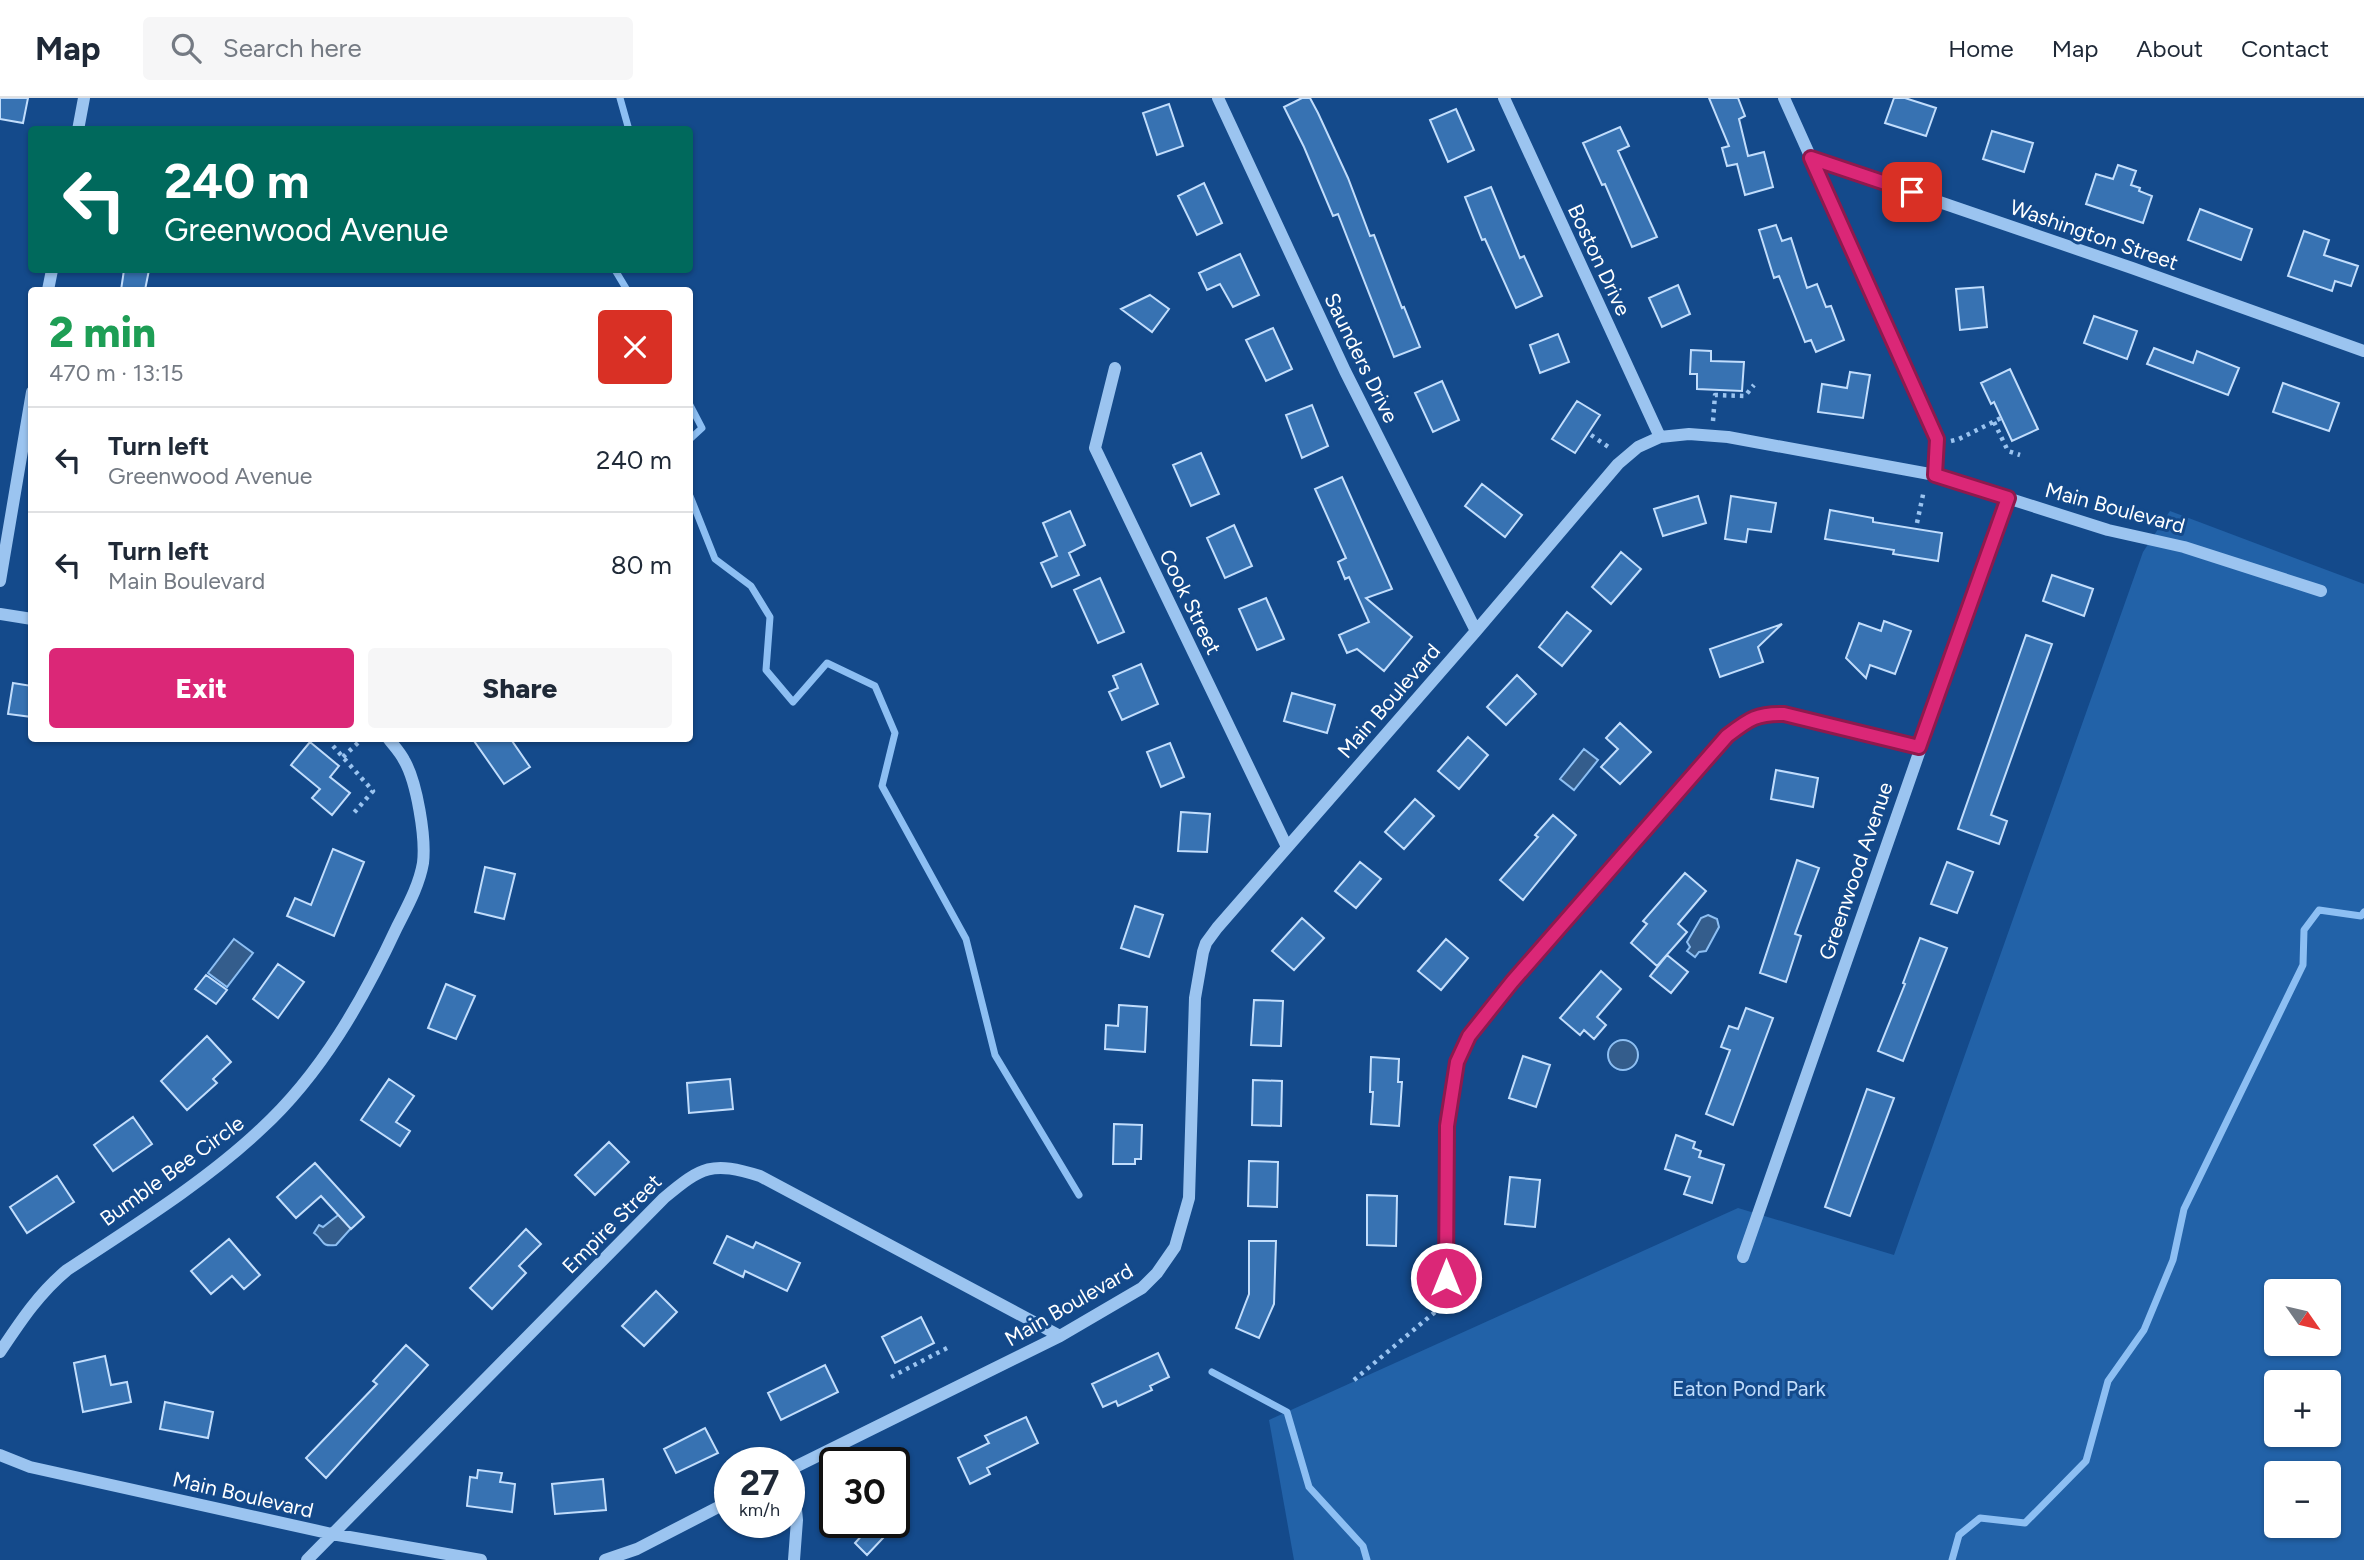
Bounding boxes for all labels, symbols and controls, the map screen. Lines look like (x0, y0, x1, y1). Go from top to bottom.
search box (143, 17, 633, 80)
text: Map (35, 29, 101, 68)
icon: search (167, 29, 205, 67)
text: Search here (223, 32, 362, 64)
text: Home (1948, 34, 2014, 63)
text: Map (2052, 34, 2098, 63)
text: About (2136, 34, 2203, 63)
text: Contact (2241, 34, 2329, 63)
text: 240 m (164, 151, 310, 210)
icon: left (49, 154, 140, 245)
pin (1882, 162, 1942, 222)
icon: arrive (1893, 173, 1931, 211)
street label: Washington Street (2007, 194, 2182, 275)
street label: Boston Drive (1563, 200, 1636, 320)
text: Greenwood Avenue (164, 211, 448, 249)
street label: Saunders Drive (1319, 289, 1404, 427)
text: 2 min (49, 307, 156, 358)
button: close (598, 310, 672, 384)
text: 470 m · 13:15 (49, 359, 183, 387)
text: Turn left (108, 430, 209, 462)
icon: left (49, 441, 87, 479)
text: 240 m (596, 444, 672, 476)
text: Greenwood Avenue (108, 462, 312, 490)
street label: Main Boulevard (2043, 477, 2188, 538)
text: Turn left (108, 535, 209, 567)
street label: Cook Street (1154, 545, 1227, 658)
icon: left (49, 546, 87, 584)
text: 80 m (611, 549, 672, 581)
text: Main Boulevard (108, 567, 265, 595)
street label: Main Boulevard (1332, 638, 1445, 763)
button: Exit (49, 648, 354, 728)
button: Share (368, 648, 672, 728)
street label: Greenwood Avenue (1813, 779, 1898, 963)
street label: Bumble Bee Circle (95, 1110, 248, 1231)
street label: Empire Street (557, 1169, 667, 1278)
position arrow (1409, 1241, 1483, 1315)
street label: Main Boulevard (1000, 1258, 1137, 1351)
north arrow (2264, 1279, 2342, 1356)
map controls (2264, 1279, 2341, 1538)
button: + (2264, 1370, 2341, 1447)
park label: Eaton Pond Park (1672, 1376, 1827, 1401)
speed limit sign: 30 (819, 1447, 910, 1538)
button: − (2264, 1461, 2341, 1538)
text: 27 (740, 1462, 779, 1504)
street label: Main Boulevard (170, 1466, 316, 1523)
text: km/h (739, 1499, 780, 1521)

